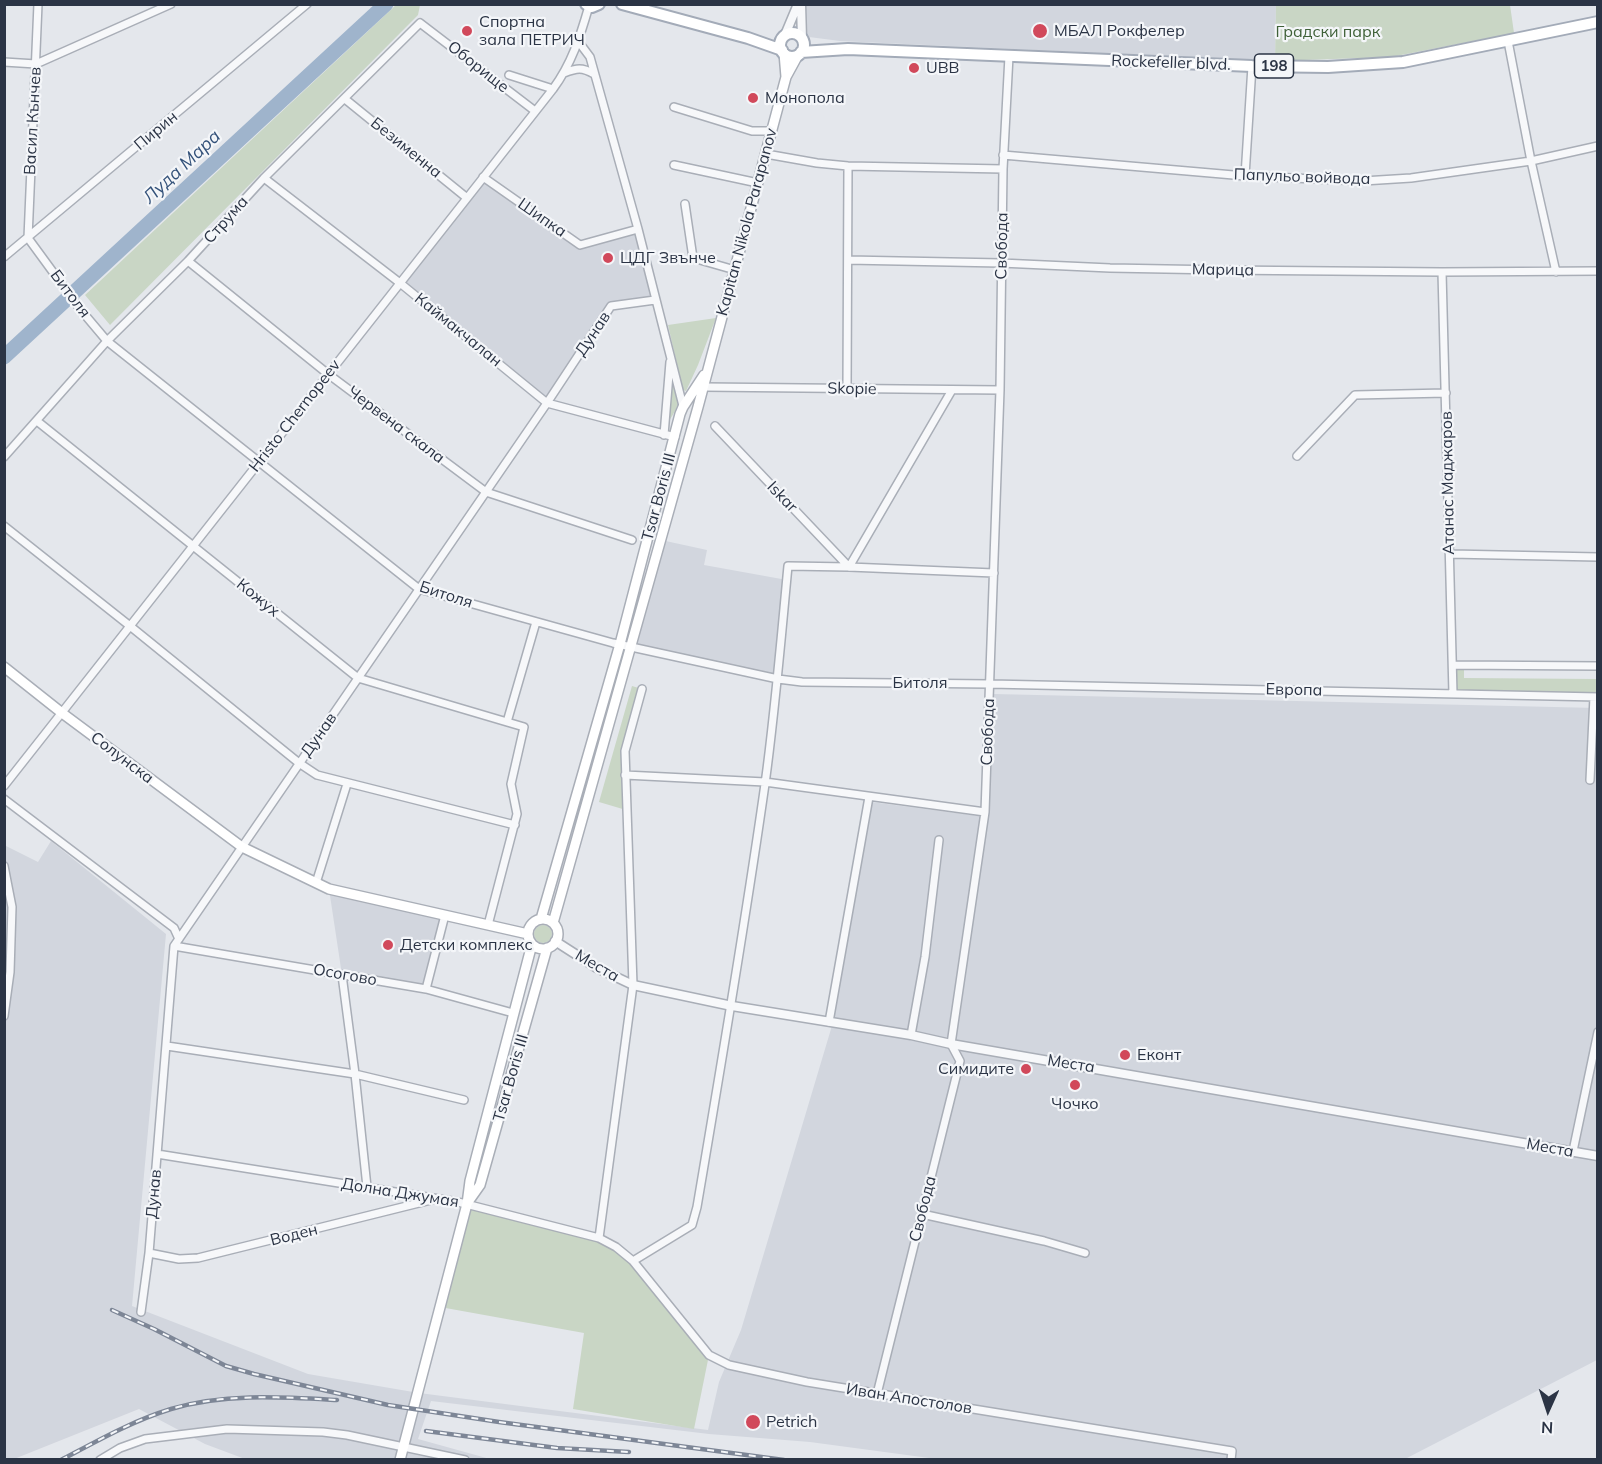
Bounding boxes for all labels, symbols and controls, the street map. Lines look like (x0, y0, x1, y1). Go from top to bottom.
place label: Спортна зала ПЕТРИЧ (479, 12, 585, 50)
place label: МБАЛ Рокфелер (1054, 21, 1185, 41)
marker: МБАЛ Рокфелер (1031, 22, 1049, 40)
park label: Градски парк (1276, 22, 1380, 42)
marker: Спортна зала ПЕТРИЧ (460, 24, 474, 38)
street label: Оборище (443, 37, 513, 97)
street label: Rockefeller blvd. (1111, 51, 1231, 75)
road number: 198 (1254, 54, 1294, 78)
place label: UBB (926, 58, 959, 78)
marker: UBB (907, 61, 921, 75)
street label: Васил Кънчев (21, 66, 45, 176)
place label: Монопола (765, 88, 845, 108)
marker: Монопола (746, 91, 760, 105)
street label: Пирин (130, 107, 182, 155)
street label: Безименна (367, 114, 445, 182)
water label: Луда Мара (139, 126, 225, 208)
street label: Kapitan Nikola Parapanov (713, 126, 781, 318)
street label: Папульо войвода (1233, 165, 1371, 189)
street label: Струма (200, 192, 252, 248)
street label: Шипка (514, 194, 570, 242)
street label: Свобода (992, 212, 1012, 280)
place label: ЦДГ Звънче (620, 248, 716, 268)
marker: ЦДГ Звънче (601, 251, 615, 265)
street label: Марица (1192, 260, 1254, 280)
street label: Битоля (46, 266, 94, 322)
street label: Каймакчалан (411, 289, 505, 371)
street label: Дунав (571, 308, 615, 360)
street label: Hristo Chernopeev (245, 356, 345, 476)
street label: Skopie (827, 379, 877, 399)
street label: Червена скала (344, 382, 448, 468)
street label: Атанас Маджаров (1437, 411, 1459, 555)
street label: Tsar Boris III (638, 451, 680, 543)
street label: Iskar (763, 478, 801, 516)
street label: Кожух (233, 575, 283, 621)
street label: Битоля (417, 577, 475, 613)
street label: Битоля (893, 673, 947, 693)
street label: Европа (1266, 680, 1322, 700)
street label: Свобода (977, 698, 999, 766)
street label: Дунав (297, 709, 341, 761)
street label: Солунска (87, 728, 157, 788)
place label: Детски комплекс (400, 935, 532, 955)
marker: Детски комплекс (381, 938, 395, 952)
street label: Места (572, 946, 622, 986)
street label: Осогово (312, 960, 378, 990)
street label: Tsar Boris III (489, 1032, 533, 1124)
place label: Еконт (1137, 1045, 1181, 1065)
marker: Еконт (1118, 1048, 1132, 1062)
street label: Места (1046, 1051, 1096, 1077)
place label: Симидите (938, 1059, 1014, 1079)
marker: Симидите (1019, 1062, 1033, 1076)
marker: Чочко (1068, 1078, 1082, 1092)
place label: Чочко (1051, 1094, 1099, 1114)
street label: Места (1525, 1134, 1575, 1162)
street label: Дунав (142, 1169, 166, 1219)
street label: Долна Джумая (340, 1174, 460, 1212)
street label: Свобода (906, 1174, 940, 1244)
street label: Воден (268, 1220, 320, 1250)
street label: Иван Апостолов (845, 1380, 973, 1418)
north arrow (1518, 1380, 1578, 1440)
place label: Petrich (766, 1412, 817, 1432)
marker: Petrich (744, 1413, 762, 1431)
text: N (1540, 1418, 1554, 1438)

